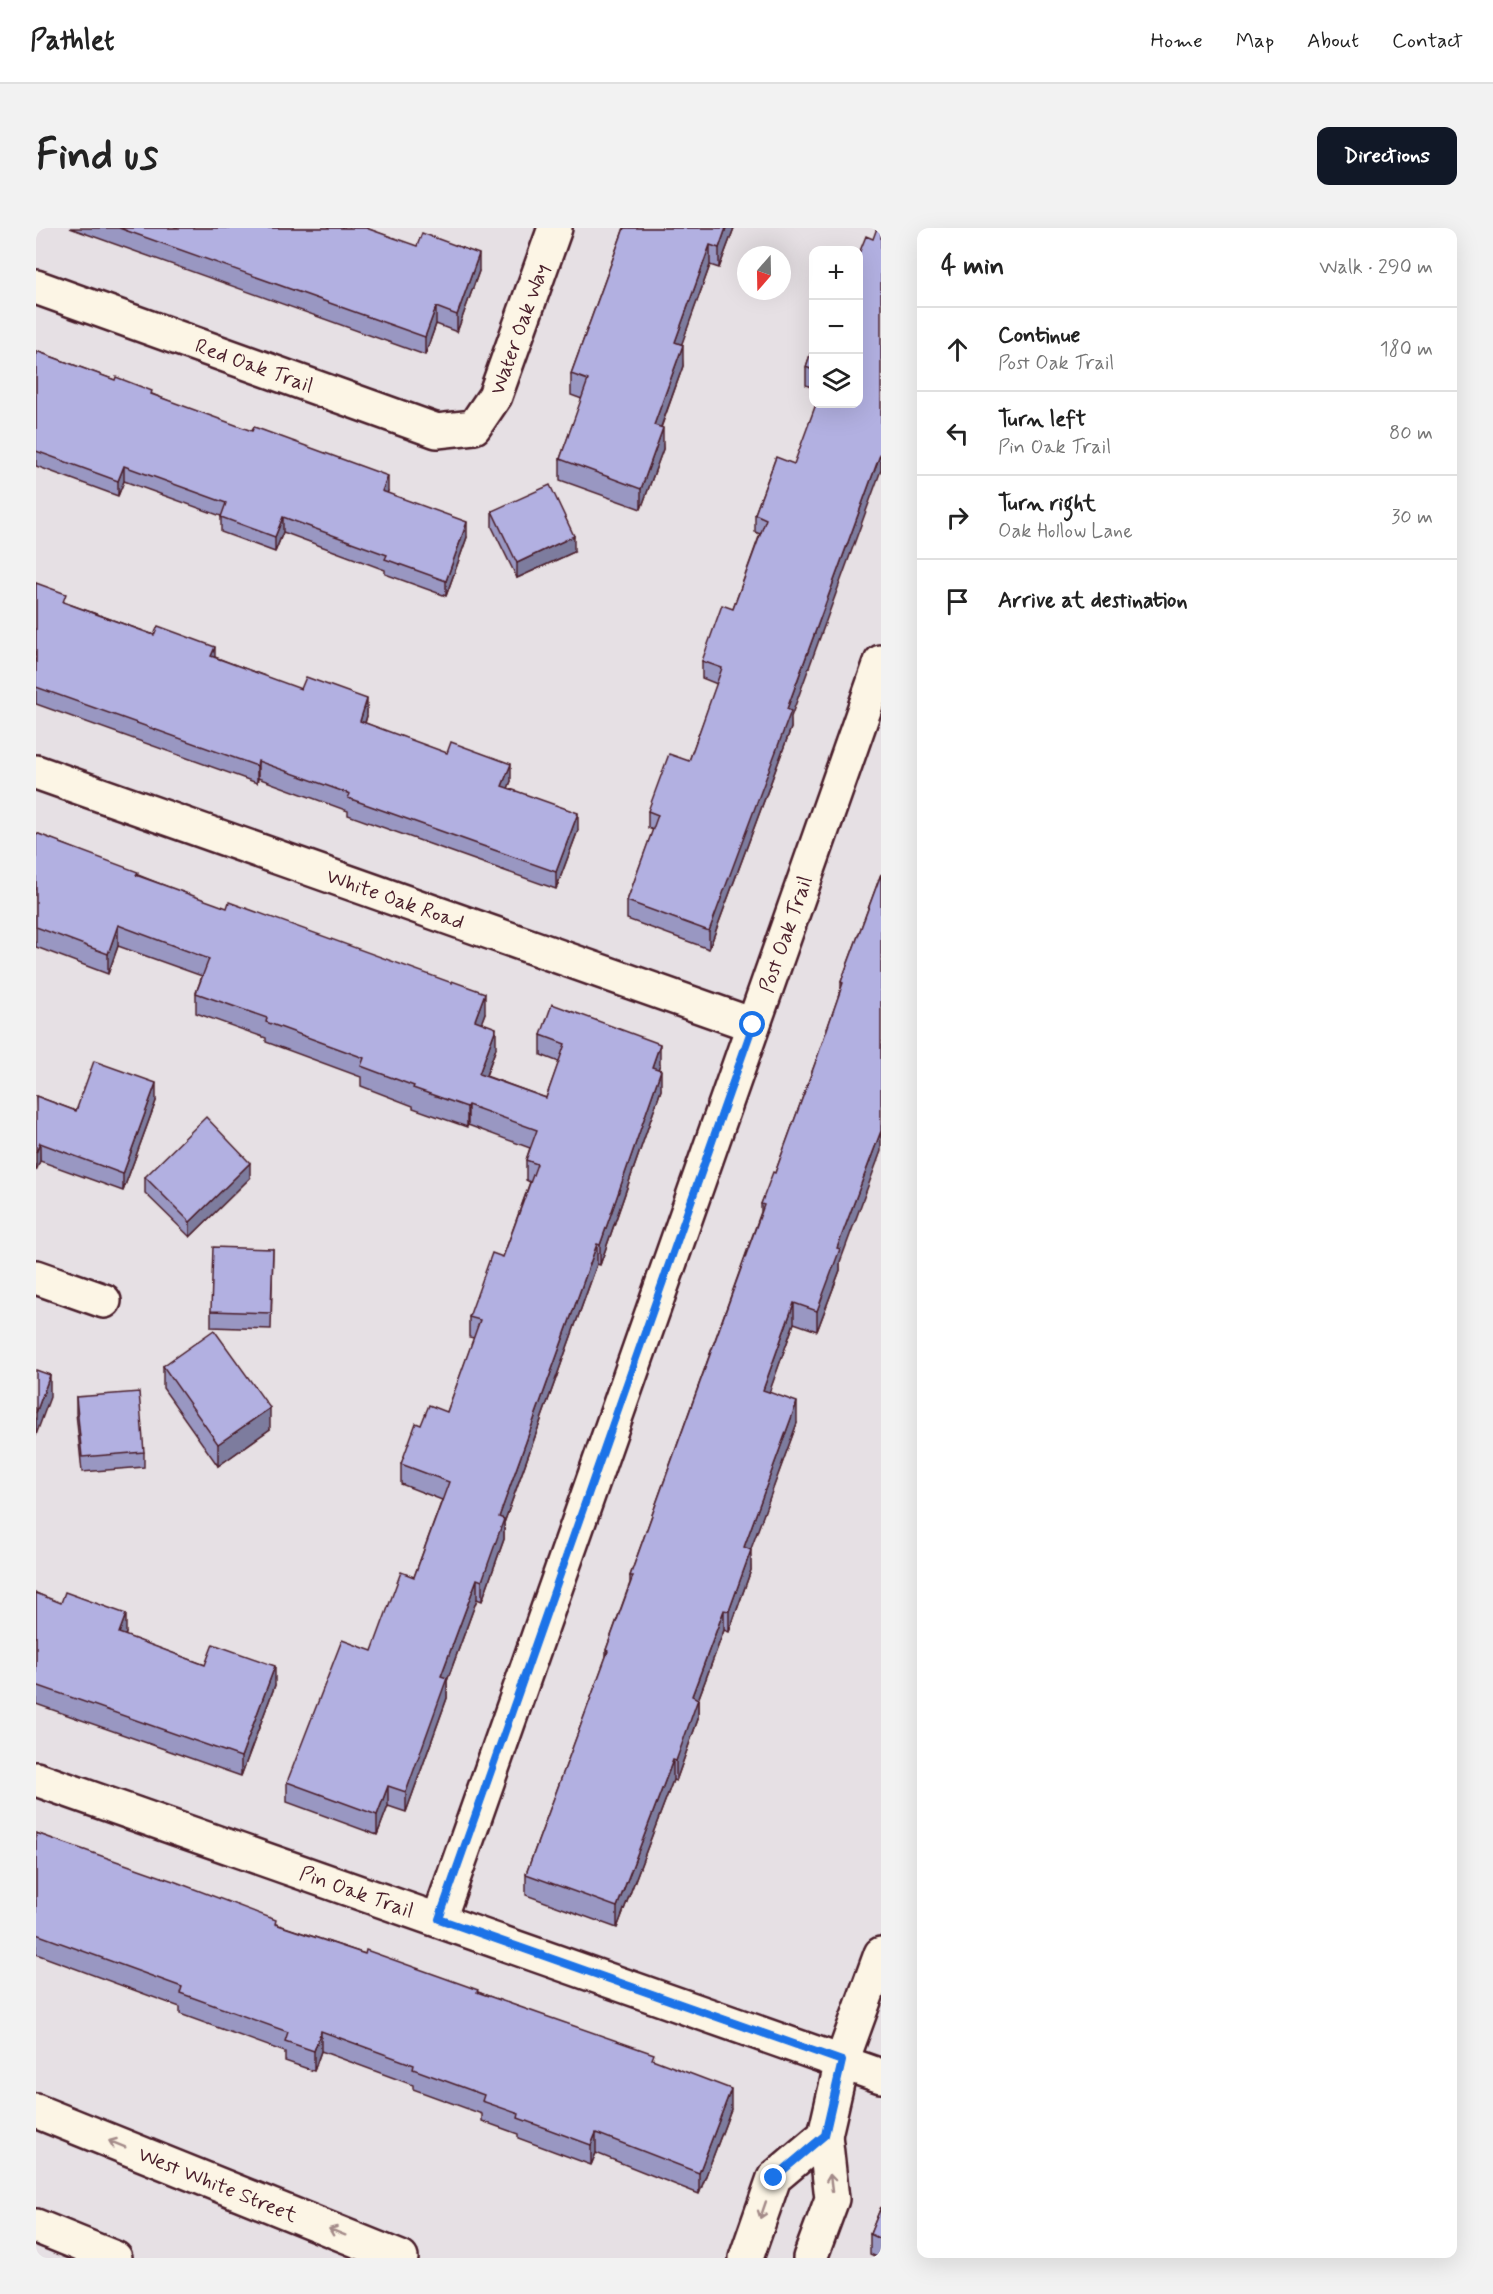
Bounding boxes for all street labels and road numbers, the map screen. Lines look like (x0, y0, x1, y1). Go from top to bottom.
street label: Water Oak Way (484, 260, 556, 399)
street label: Red Oak Trail (191, 332, 317, 400)
street label: White Oak Road (322, 863, 468, 937)
street label: Post Oak Trail (753, 872, 820, 997)
street label: Pin Oak Trail (296, 1860, 417, 1926)
street label: West White Street (134, 2141, 302, 2230)

